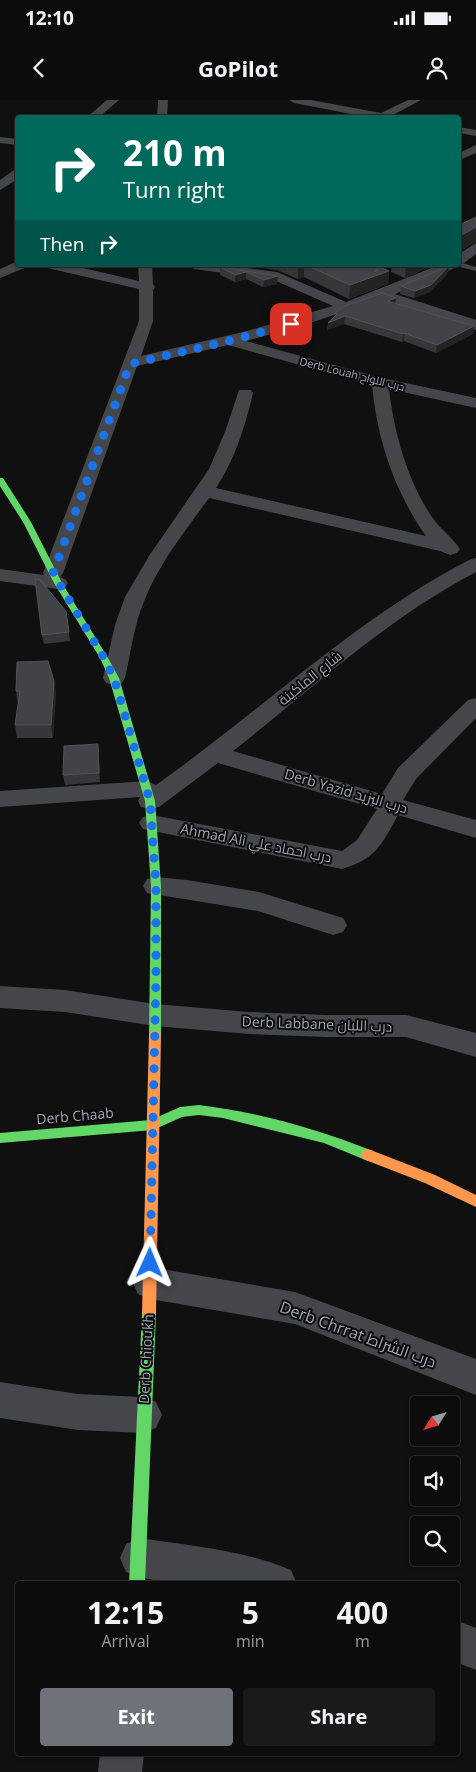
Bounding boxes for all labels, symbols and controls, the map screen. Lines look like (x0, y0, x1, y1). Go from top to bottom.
text: 12:10 (25, 5, 74, 31)
text: GoPilot (198, 53, 278, 83)
icon: back (25, 54, 53, 82)
icon: person (423, 54, 451, 82)
text: 210 m (123, 129, 227, 176)
icon: right (40, 135, 105, 200)
text: Turn right (123, 174, 225, 204)
icon: right (94, 230, 122, 258)
text: Then (40, 231, 84, 257)
pin (270, 303, 312, 345)
icon: arrive (277, 310, 305, 338)
street label: Derb Louah درب اللواح (298, 353, 406, 395)
street label: شارع الماكينة (274, 646, 346, 709)
street label: Derb Yazid درب اليزيد (282, 764, 410, 817)
street label: Ahmad Ali درب احماد علي (178, 819, 333, 869)
street label: Derb Labbane درب اللبان (241, 1011, 393, 1036)
street label: Derb Chaab (36, 1103, 114, 1128)
position arrow (123, 1236, 175, 1288)
street label: Derb Chrrat درب الشراط (277, 1295, 439, 1373)
street label: Derb Chioukh (134, 1314, 157, 1404)
north arrow (410, 1396, 460, 1446)
map controls (410, 1396, 460, 1566)
button: sound (410, 1456, 460, 1506)
button: search (410, 1516, 460, 1566)
text: 12:15 (87, 1592, 164, 1633)
text: 5 (242, 1592, 259, 1633)
text: 400 (337, 1592, 388, 1633)
text: Arrival (101, 1630, 150, 1652)
text: min (236, 1630, 265, 1652)
text: m (355, 1630, 370, 1652)
button: Exit (40, 1688, 233, 1746)
button: Share (243, 1688, 435, 1746)

